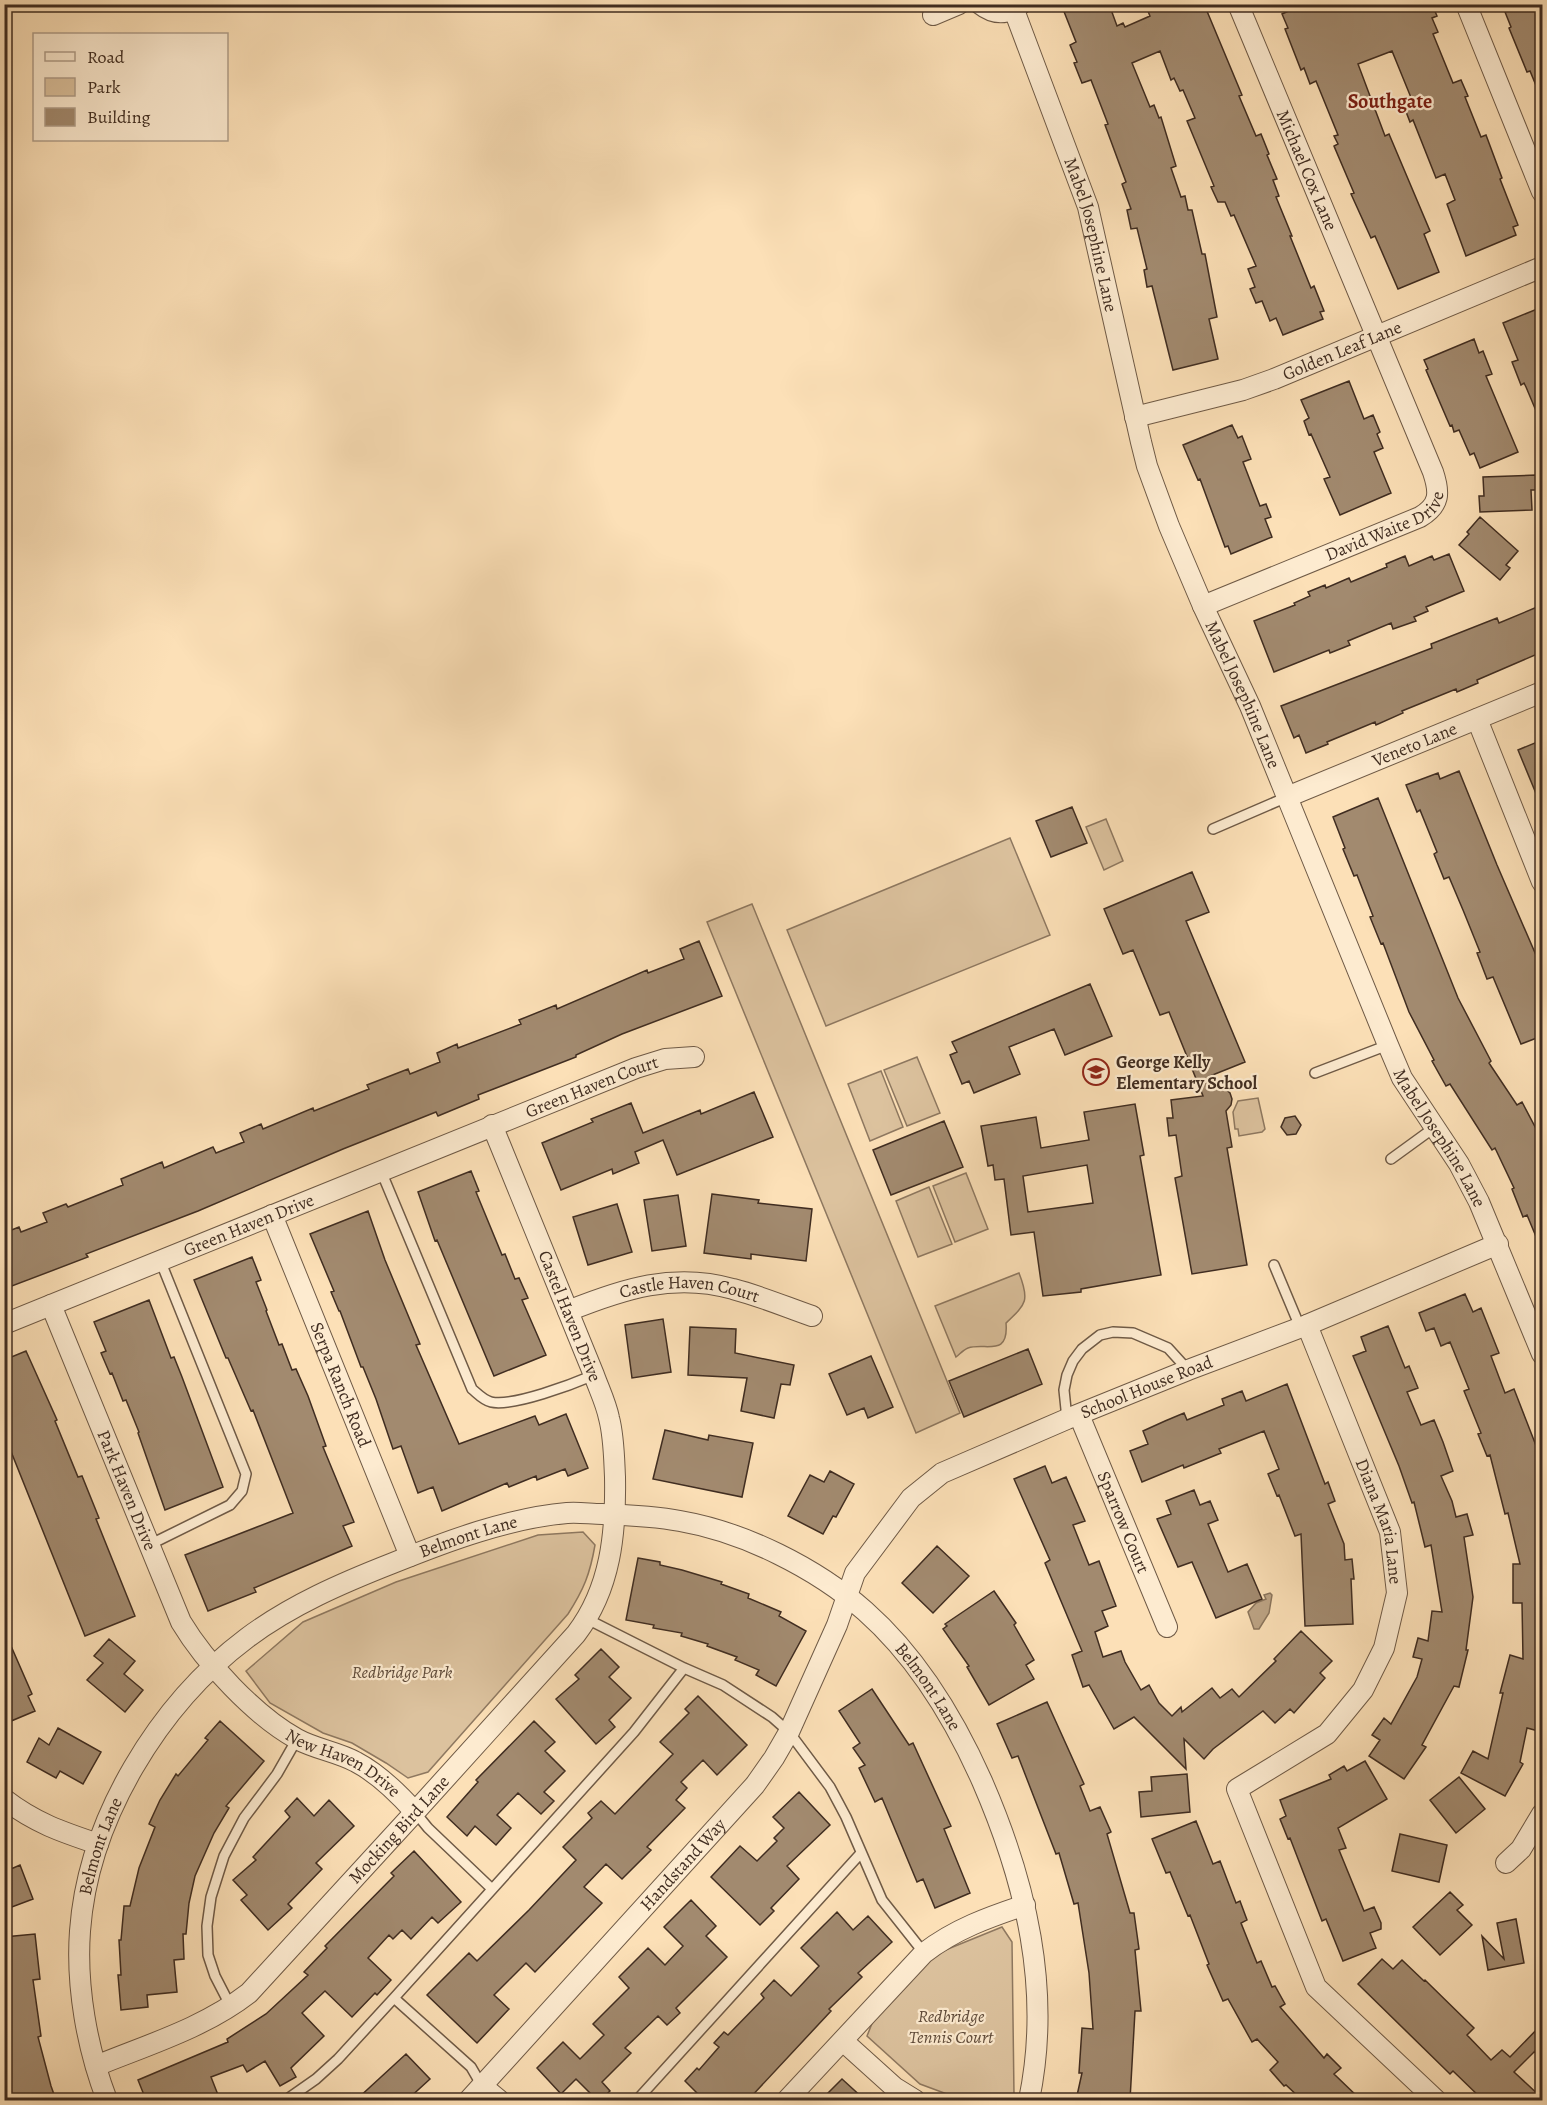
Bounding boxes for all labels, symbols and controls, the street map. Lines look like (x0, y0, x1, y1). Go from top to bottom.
legend (33, 33, 228, 141)
text: Road (87, 45, 125, 69)
text: Park (87, 75, 121, 99)
district label: Southgate (1348, 88, 1432, 115)
text: Building (87, 105, 151, 129)
street label: Michael Cox Lane (1271, 106, 1343, 234)
street label: Mabel Josephine Lane (1058, 154, 1123, 314)
street label: Golden Leaf Lane (1279, 315, 1405, 386)
street label: David Waite Drive (1322, 490, 1449, 567)
street label: Mabel Josephine Lane (1200, 617, 1286, 772)
street label: Veneto Lane (1368, 716, 1461, 773)
street label: Green Haven Court (522, 1050, 661, 1124)
place label: George Kelly Elementary School (1116, 1050, 1258, 1095)
school or university icon: George Kelly Elementary School (1081, 1057, 1111, 1087)
street label: Mabel Josephine Lane (1387, 1065, 1492, 1211)
street label: Green Haven Drive (180, 1188, 318, 1262)
street label: Castel Haven Drive (533, 1247, 607, 1385)
street label: Castle Haven Court (617, 1270, 763, 1308)
street label: Serpa Ranch Road (305, 1319, 377, 1451)
street label: School House Road (1077, 1350, 1216, 1424)
street label: Park Haven Drive (91, 1426, 162, 1554)
street label: Diana Maria Lane (1350, 1455, 1408, 1585)
street label: Sparrow Court (1092, 1467, 1155, 1577)
street label: Belmont Lane (416, 1509, 520, 1563)
street label: Belmont Lane (890, 1637, 967, 1735)
park label: Redbridge Park (352, 1660, 452, 1684)
street label: New Haven Drive (281, 1723, 406, 1802)
street label: Mocking Bird Lane (343, 1770, 455, 1889)
street label: Belmont Lane (73, 1793, 128, 1897)
street label: Handstand Way (634, 1812, 732, 1916)
park label: Redbridge Tennis Court (909, 2004, 994, 2049)

